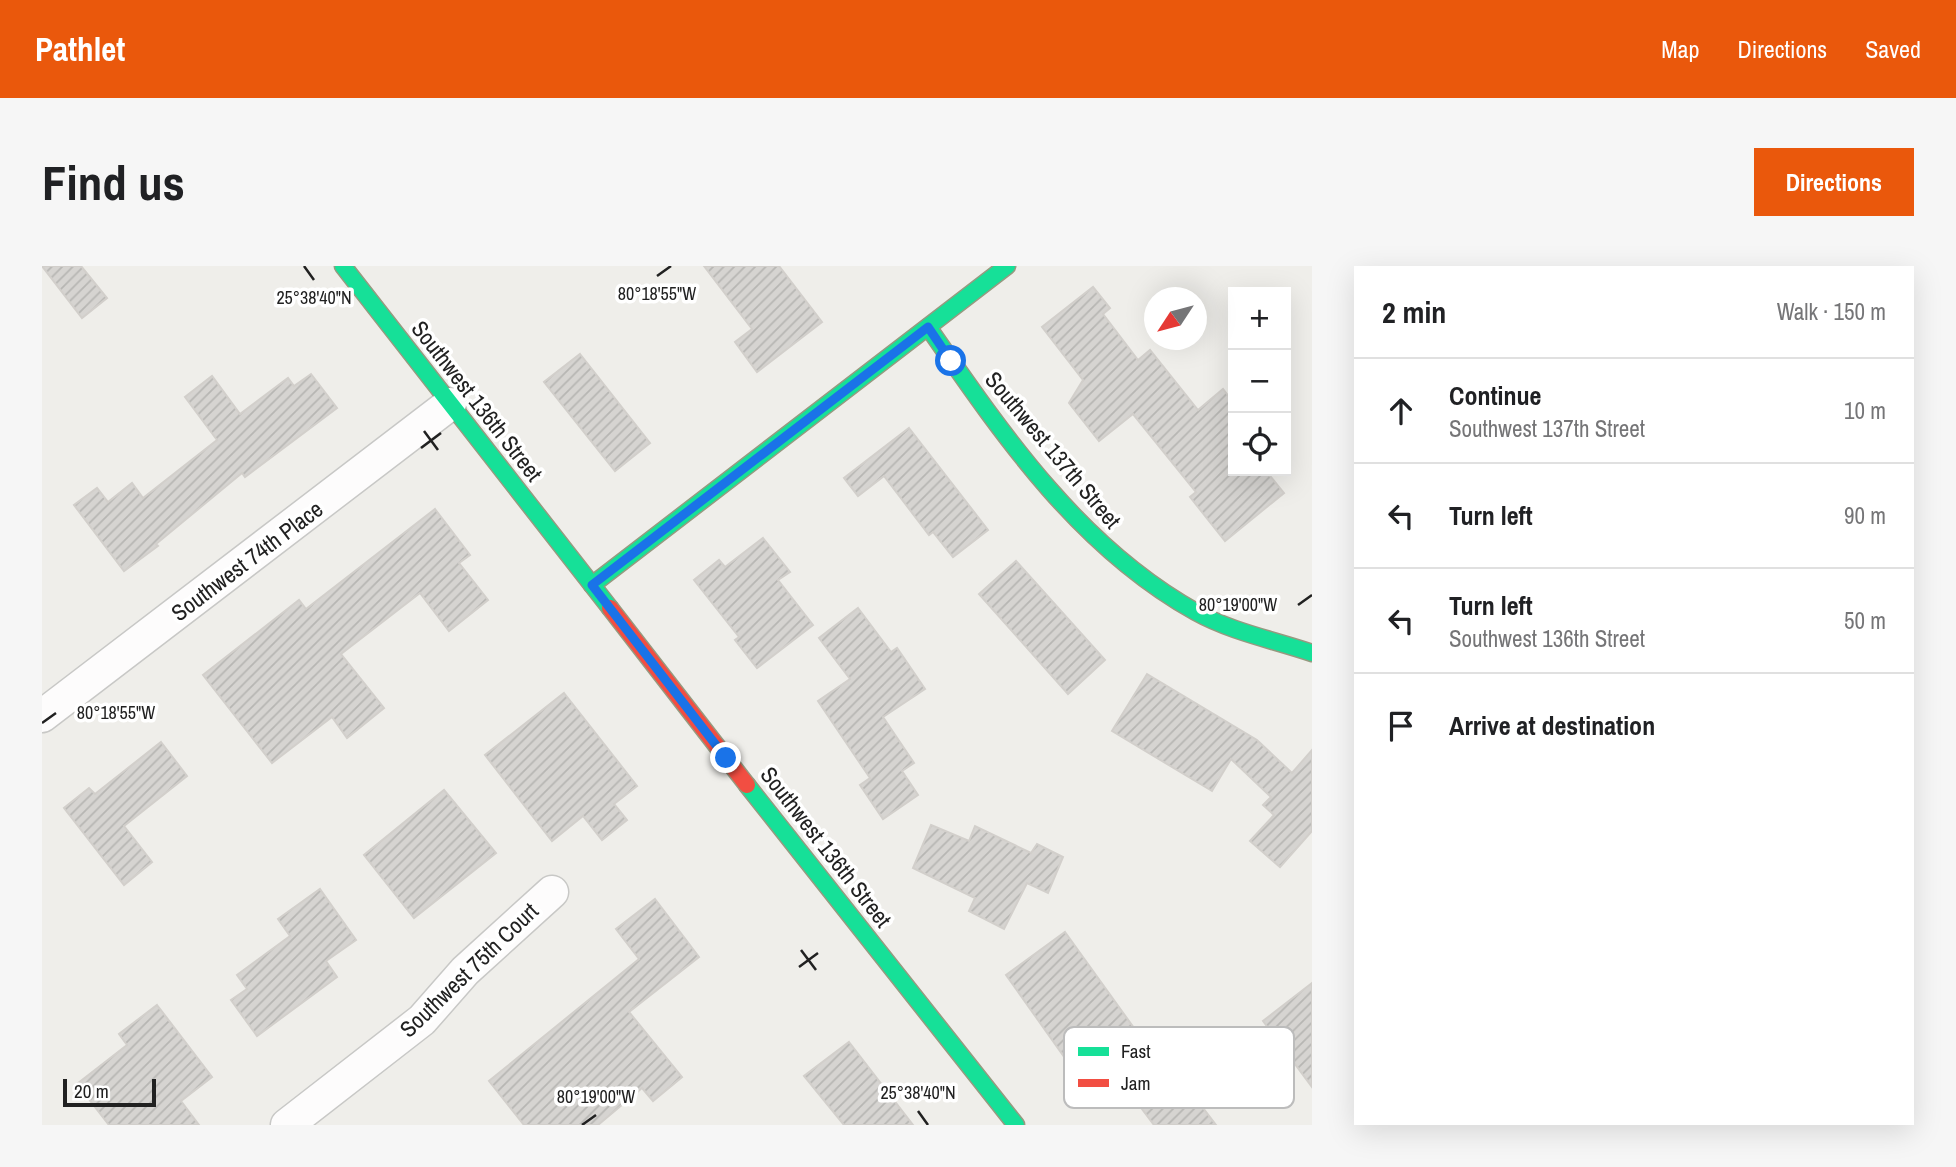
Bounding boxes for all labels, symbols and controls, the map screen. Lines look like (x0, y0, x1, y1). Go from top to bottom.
text: Pathlet (35, 27, 125, 71)
text: Map (1661, 33, 1699, 65)
text: Directions (1737, 33, 1827, 65)
text: Saved (1865, 33, 1921, 65)
button: Directions (1754, 148, 1914, 216)
text: Find us (42, 149, 185, 215)
text: 80°18'55"W (618, 281, 696, 306)
text: 25°38'40"N (276, 285, 352, 310)
north arrow (1144, 287, 1207, 350)
map controls (1228, 287, 1291, 476)
button: + (1228, 287, 1291, 350)
text: 2 min (1382, 292, 1446, 332)
text: Walk · 150 m (1777, 296, 1886, 327)
street label: Southwest 136th Street (405, 314, 550, 487)
route start (935, 345, 966, 376)
button: − (1228, 350, 1291, 413)
street label: Southwest 137th Street (978, 365, 1128, 535)
text: Continue (1449, 378, 1541, 413)
icon: ahead (1382, 392, 1420, 430)
text: 10 m (1844, 395, 1886, 426)
button: locate (1228, 413, 1291, 476)
text: Southwest 137th Street (1449, 413, 1645, 444)
street label: Southwest 74th Place (165, 493, 329, 628)
icon: left (1382, 497, 1420, 535)
text: Turn left (1449, 498, 1533, 533)
text: 90 m (1844, 500, 1886, 531)
text: Turn left (1449, 588, 1533, 623)
text: 80°19'00"W (1199, 592, 1277, 617)
icon: left (1382, 602, 1420, 640)
text: 50 m (1844, 605, 1886, 636)
text: Southwest 136th Street (1449, 623, 1645, 654)
text: 80°18'55"W (77, 700, 155, 725)
icon: arrive (1382, 707, 1420, 745)
text: Arrive at destination (1449, 708, 1655, 743)
route end (710, 742, 741, 773)
street label: Southwest 136th Street (754, 760, 899, 933)
street label: Southwest 75th Court (393, 895, 545, 1044)
legend (1064, 1027, 1294, 1108)
text: Fast (1121, 1038, 1151, 1064)
text: Jam (1121, 1070, 1150, 1096)
scale bar (63, 1076, 156, 1108)
text: 20 m (74, 1078, 109, 1104)
text: 25°38'40"N (880, 1080, 956, 1105)
text: 80°19'00"W (557, 1084, 635, 1109)

